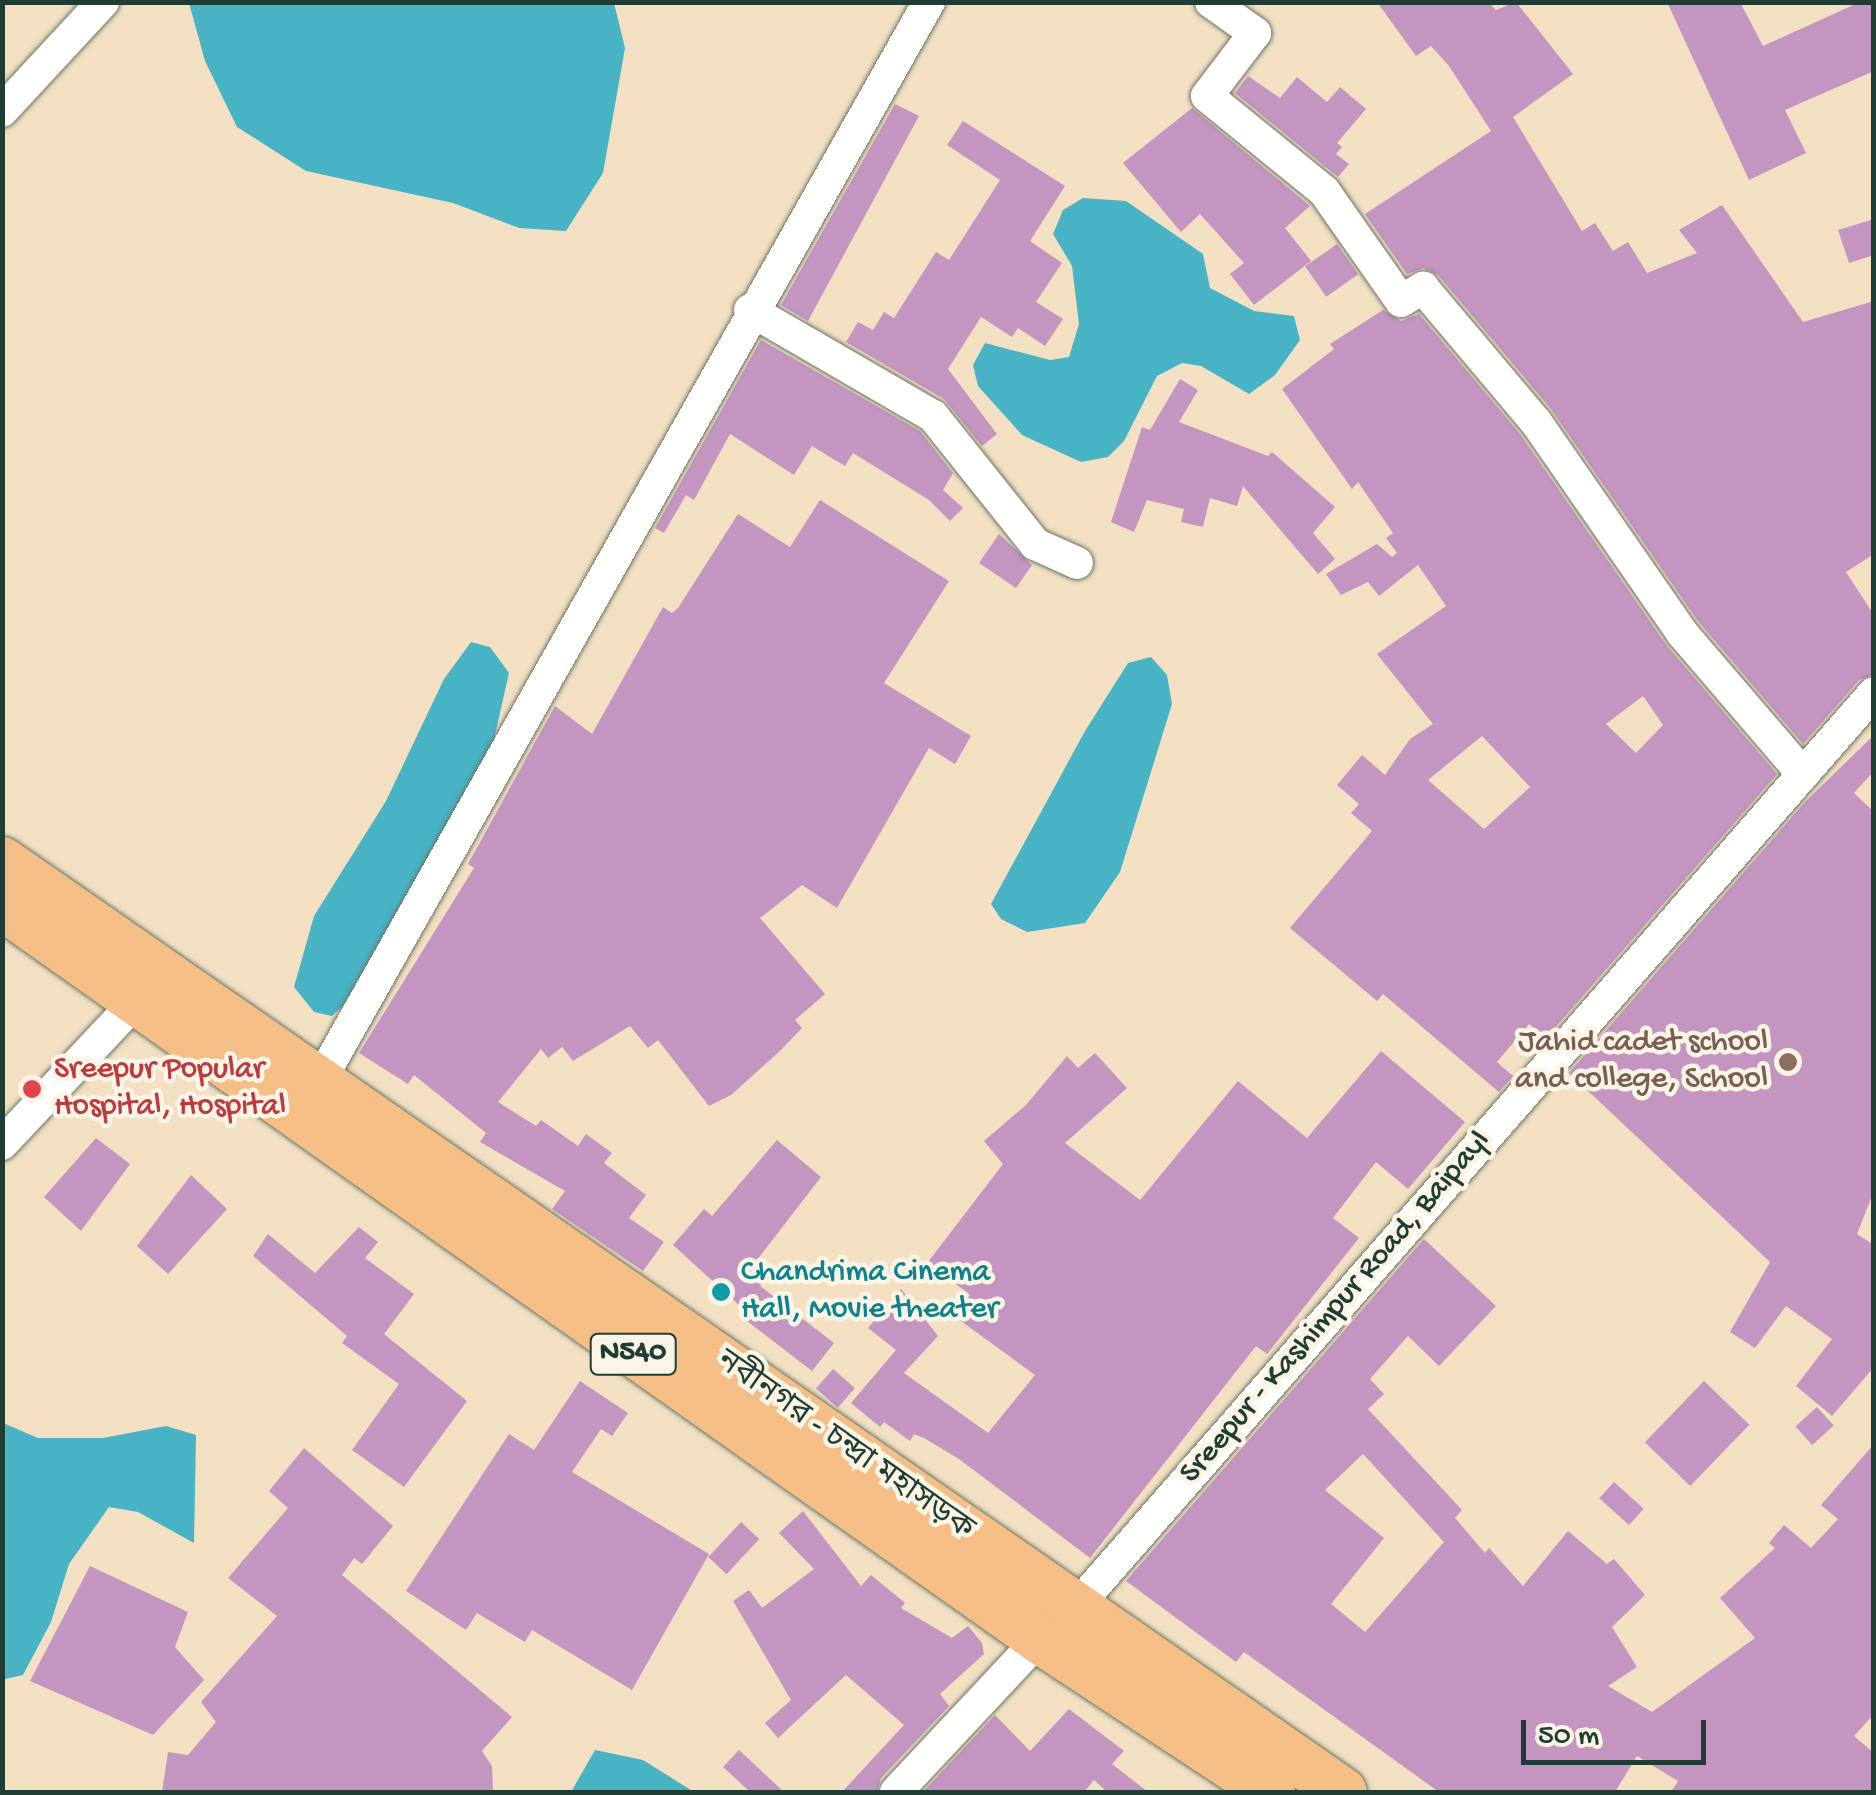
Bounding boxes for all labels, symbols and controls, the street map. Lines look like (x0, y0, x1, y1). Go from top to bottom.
place label: Jahid cadet school and college, School (1515, 1025, 1768, 1100)
marker: Jahid cadet school and college, School (1777, 1051, 1799, 1073)
place label: Sreepur Popular Hospital, Hospital (54, 1052, 286, 1127)
marker: Sreepur Popular Hospital, Hospital (19, 1076, 45, 1102)
street label: Sreepur - Kashimpur Road, Baipayl (1172, 1124, 1500, 1492)
place label: Chandrima Cinema Hall, Movie theater (741, 1255, 998, 1330)
marker: Chandrima Cinema Hall, Movie theater (710, 1281, 732, 1303)
road number: N540 (588, 1329, 678, 1379)
street label: নবীনগর - চন্দ্রা মহাসড়ক (708, 1344, 980, 1550)
scale bar (1526, 1700, 1711, 1762)
text: 50 m (1538, 1720, 1599, 1755)

